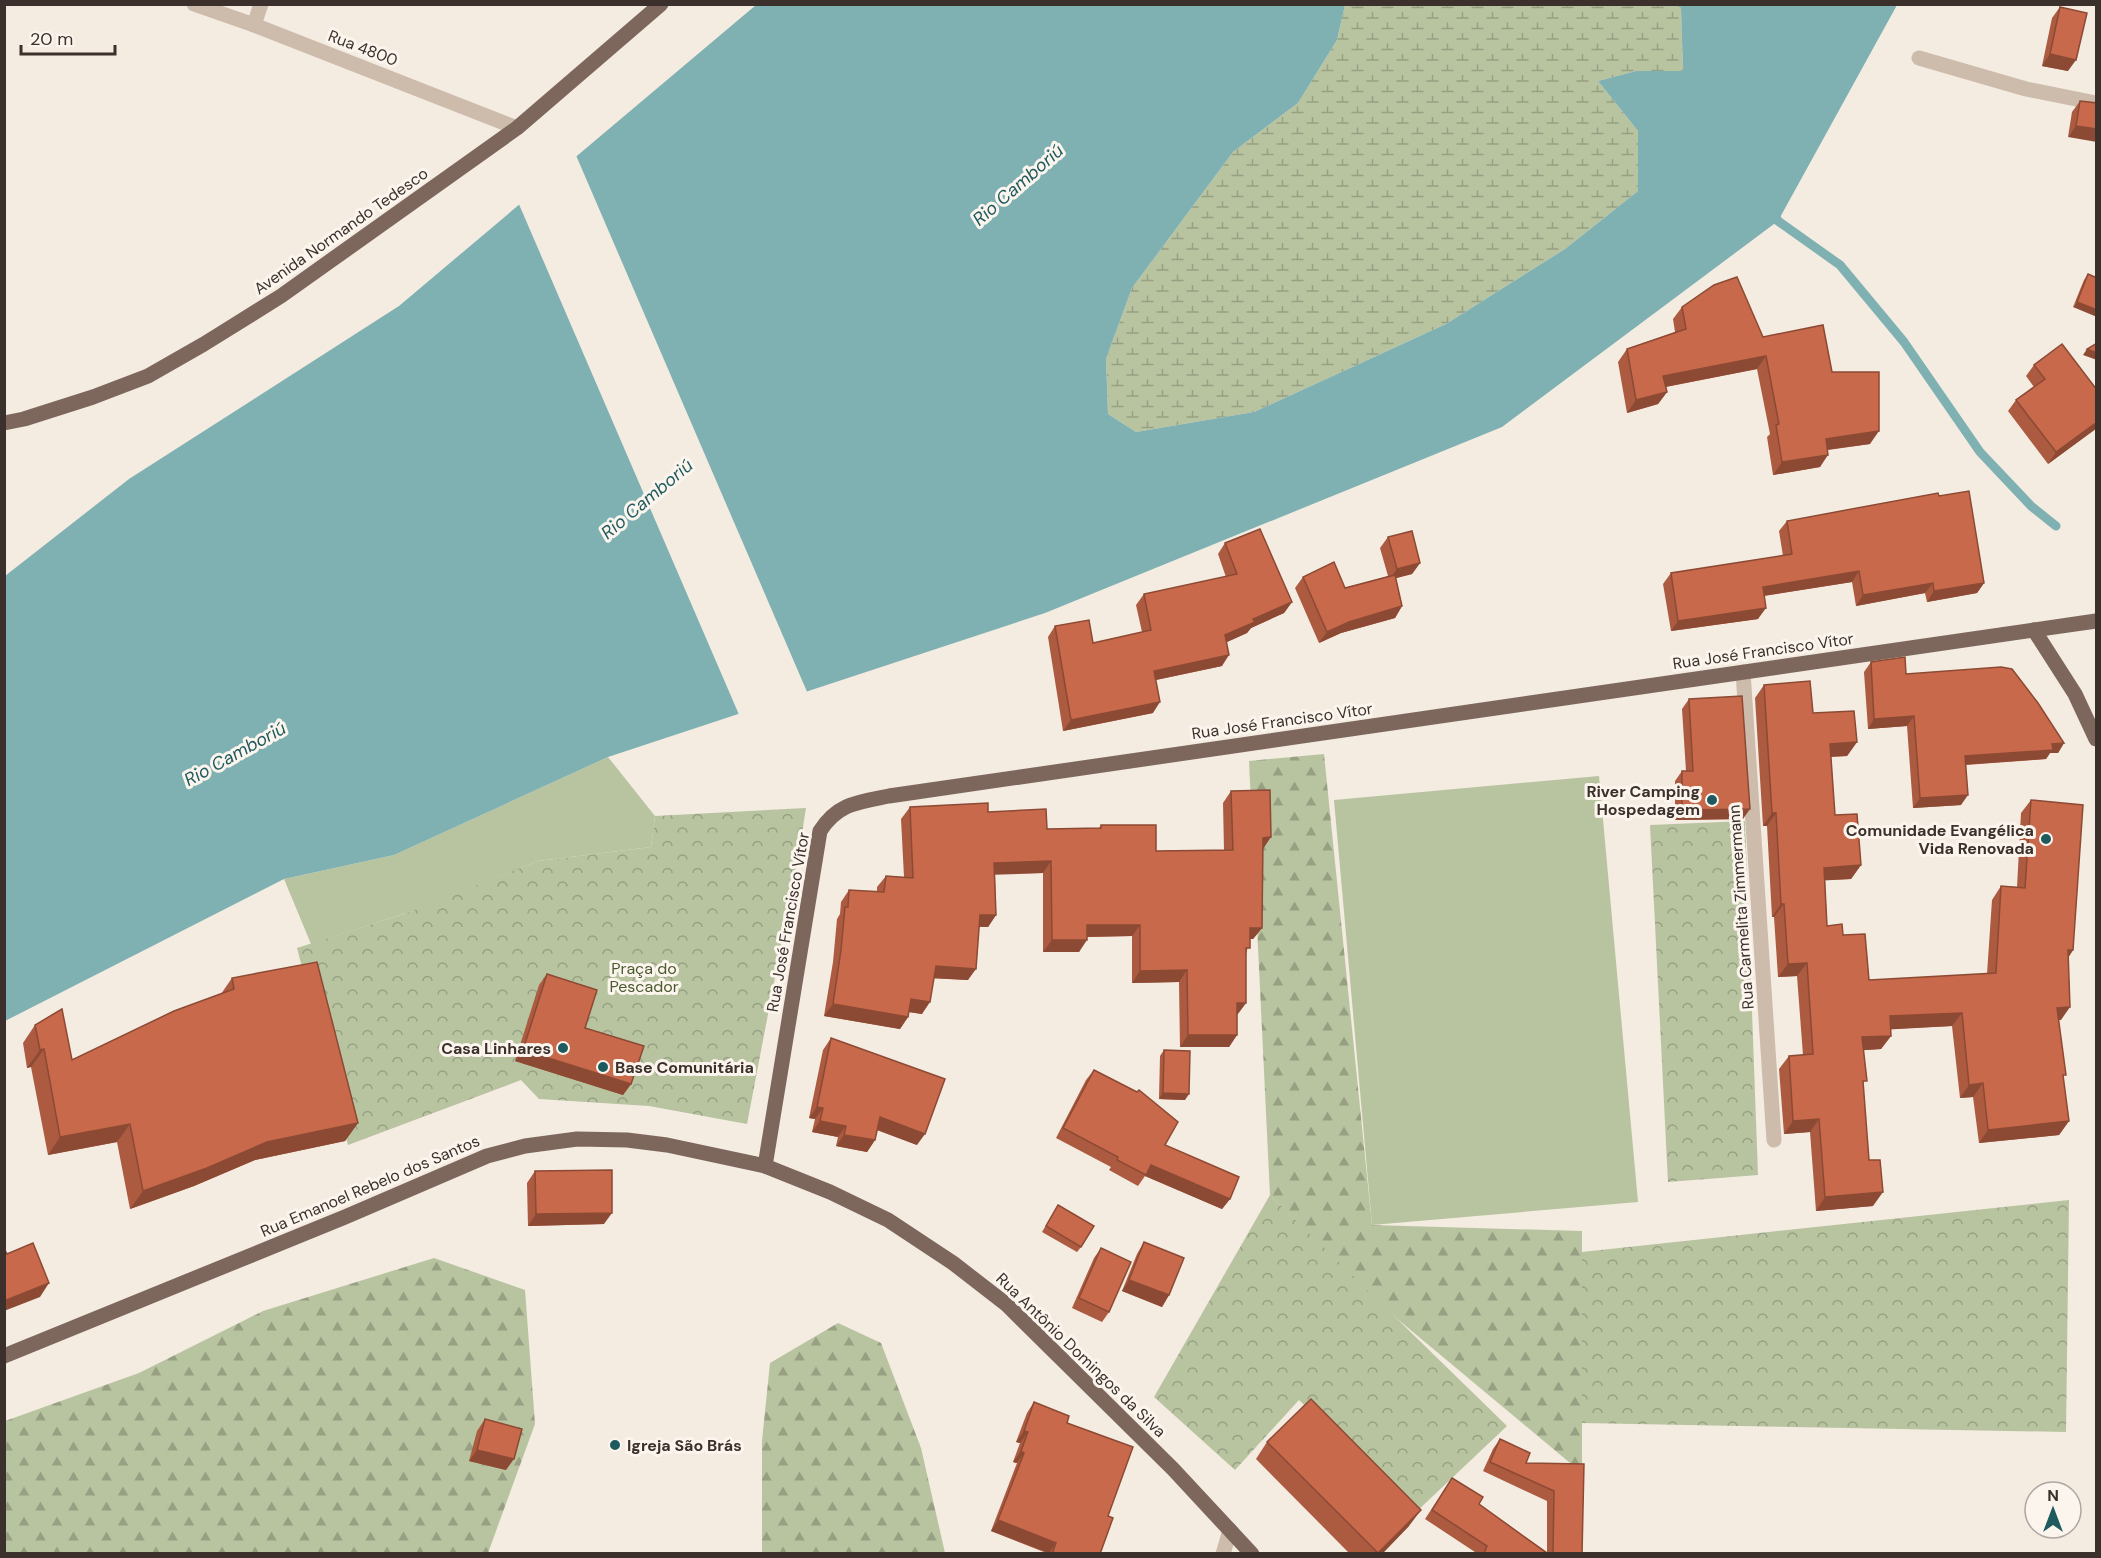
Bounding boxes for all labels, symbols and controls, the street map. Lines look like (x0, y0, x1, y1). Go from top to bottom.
scale bar (21, 18, 116, 56)
street label: Rua 4800 (325, 25, 401, 71)
text: 20 m (30, 27, 73, 51)
water label: Rio Camboriú (968, 139, 1068, 231)
street label: Avenida Normando Tedesco (250, 163, 432, 299)
water label: Rio Camboriú (596, 454, 698, 544)
street label: Rua José Francisco Vítor (1671, 628, 1855, 674)
street label: Rua José Francisco Vítor (1190, 698, 1374, 744)
water label: Rio Camboriú (180, 716, 290, 792)
place label: River Camping Hospedagem (1586, 781, 1700, 820)
marker: River Camping Hospedagem (1705, 793, 1719, 807)
street label: Rua Carmelita Zimmermann (1723, 804, 1759, 1010)
place label: Comunidade Evangélica Vida Renovada (1846, 820, 2034, 859)
street label: Rua José Francisco Vítor (762, 830, 814, 1014)
marker: Comunidade Evangélica Vida Renovada (2039, 832, 2053, 846)
park label: Praça do Pescador (609, 958, 679, 997)
place label: Casa Linhares (441, 1038, 551, 1059)
marker: Casa Linhares (556, 1041, 570, 1055)
place label: Base Comunitária (615, 1057, 754, 1078)
marker: Base Comunitária (596, 1060, 610, 1074)
street label: Rua Emanoel Rebelo dos Santos (257, 1130, 483, 1242)
street label: Rua Antônio Domingos da Silva (992, 1268, 1170, 1442)
place label: Igreja São Brás (627, 1435, 742, 1456)
marker: Igreja São Brás (608, 1438, 622, 1452)
north arrow (2023, 1480, 2083, 1540)
text: N (2047, 1485, 2059, 1506)

